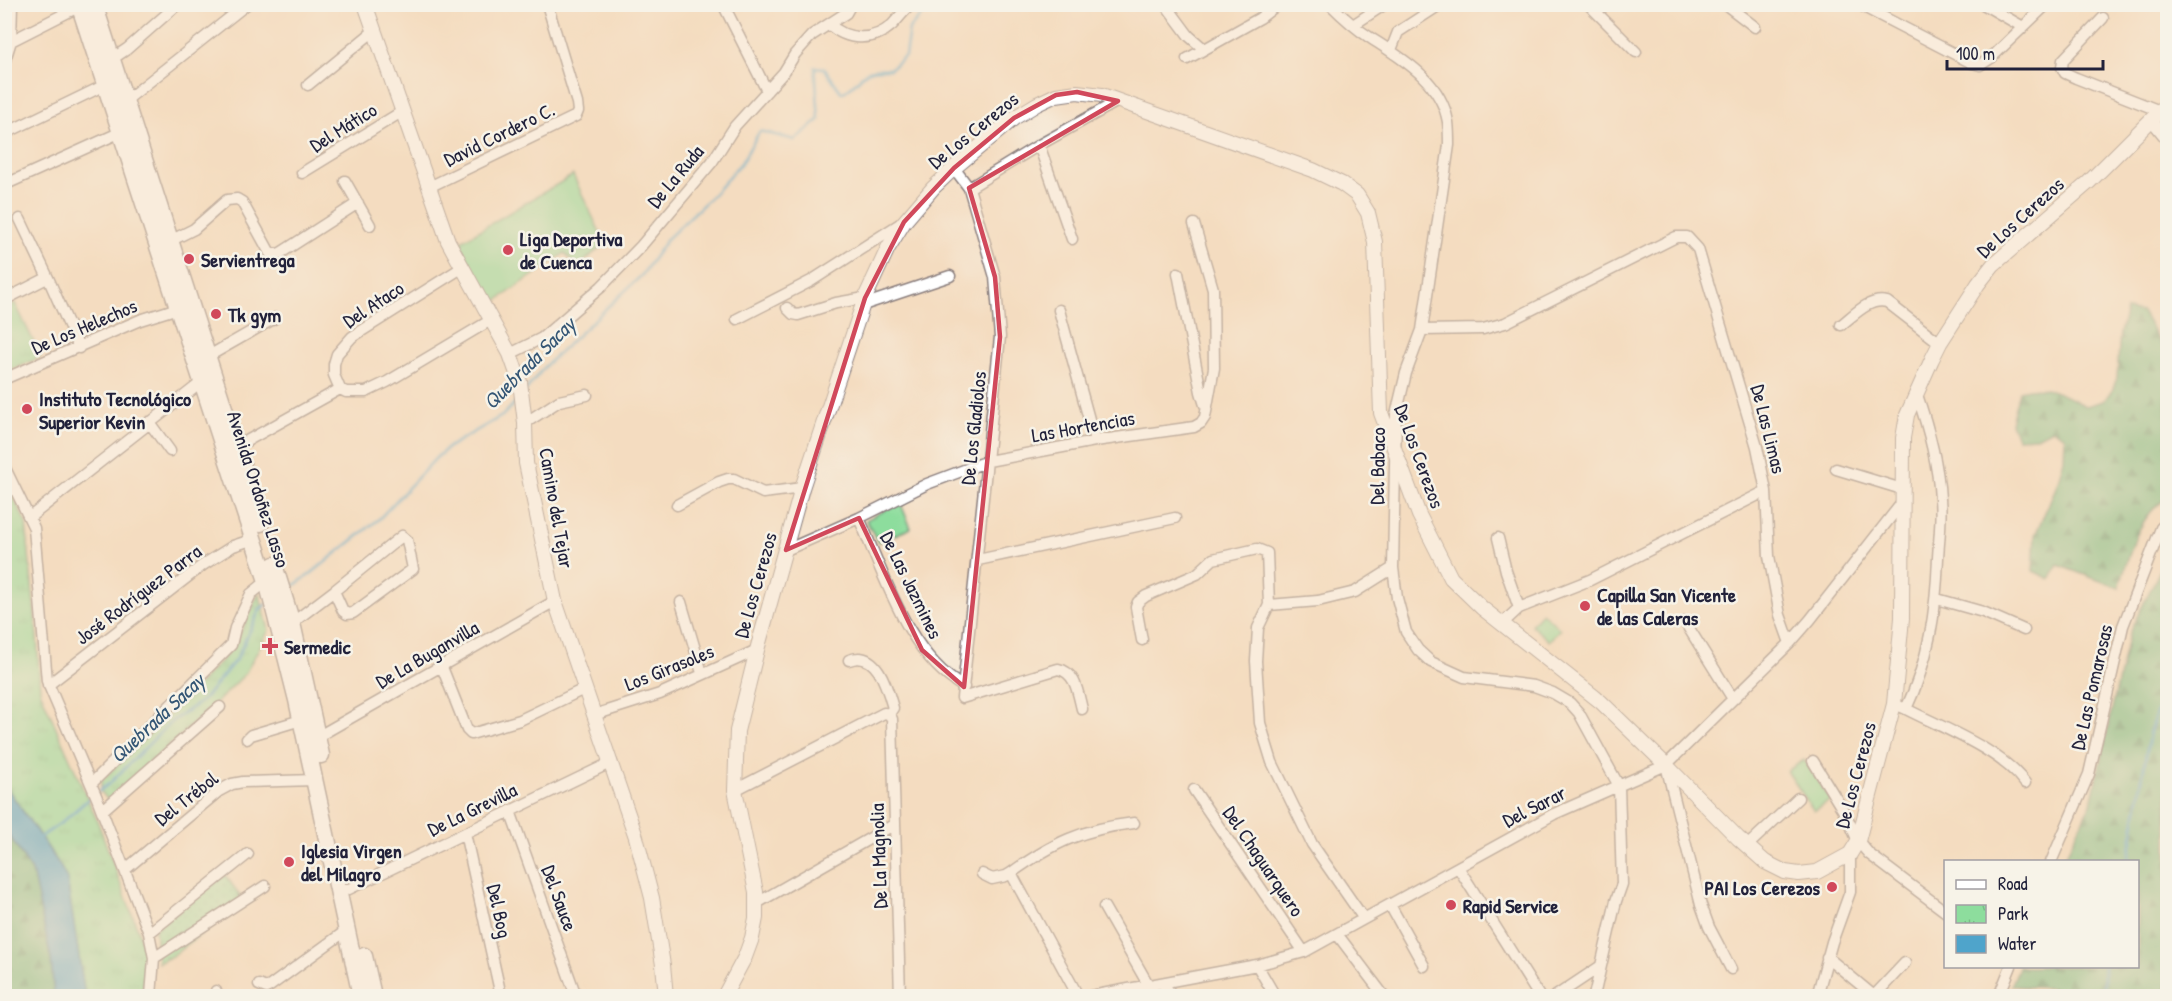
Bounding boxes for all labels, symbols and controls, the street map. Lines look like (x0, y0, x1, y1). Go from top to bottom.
scale bar (1947, 33, 2103, 71)
text: 100 m (1956, 41, 1995, 66)
street label: De Los Cerezos (922, 85, 1024, 175)
street label: David Cordero C. (439, 95, 559, 173)
street label: Del Mático (304, 96, 382, 158)
street label: De La Ruda (641, 139, 709, 213)
street label: De Los Cerezos (1971, 170, 2070, 263)
place label: Liga Deportiva de Cuenca (520, 225, 622, 275)
marker: Liga Deportiva de Cuenca (501, 243, 515, 257)
place label: Servientrega (201, 246, 295, 274)
marker: Servientrega (182, 252, 196, 266)
street label: Del Ataco (337, 274, 409, 334)
street label: De Los Helechos (27, 292, 141, 360)
place label: Tk gym (227, 301, 282, 329)
marker: Tk gym (209, 307, 223, 321)
water label: Quebrada Sacay (476, 309, 583, 416)
street label: De Los Gladiolos (954, 370, 992, 486)
street label: De Las Limas (1745, 382, 1793, 477)
place label: Instituto Tecnológico Superior Kevin (39, 385, 191, 436)
street label: De Los Cerezos (1389, 400, 1451, 512)
marker: Instituto Tecnológico Superior Kevin (20, 402, 34, 416)
street label: Las Hortencias (1029, 404, 1137, 448)
street label: Avenida Ordoñez Lasso (221, 407, 297, 571)
street label: Del Babaco (1363, 427, 1391, 505)
street label: Camino del Tejar (533, 446, 581, 571)
street label: De Las Jazmines (874, 527, 950, 643)
street label: De Los Cerezos (727, 529, 783, 641)
street label: José Rodríguez Parra (69, 538, 207, 650)
place label: Capilla San Vicente de las Caleras (1597, 581, 1736, 631)
marker: Capilla San Vicente de las Caleras (1578, 599, 1592, 613)
street label: De La Buganvilla (371, 614, 484, 694)
street label: De Las Pomarosas (2063, 621, 2119, 752)
place label: Sermedic (284, 633, 352, 660)
marker: Sermedic (261, 637, 279, 655)
street label: Los Girasoles (620, 637, 718, 697)
water label: Quebrada Sacay (103, 665, 212, 769)
street label: De Los Cerezos (1828, 719, 1882, 831)
street label: Del Trébol (149, 764, 224, 831)
street label: De La Grevilla (423, 776, 521, 842)
street label: Del Sarar (1498, 778, 1571, 833)
street label: Del Chaguarquero (1217, 800, 1311, 922)
street label: De La Magnolia (863, 803, 893, 909)
place label: Iglesia Virgen del Milagro (301, 837, 402, 888)
marker: Iglesia Virgen del Milagro (282, 855, 296, 869)
legend (1944, 860, 2139, 968)
street label: Del Sauce (536, 861, 584, 935)
text: Road (1998, 871, 2028, 896)
place label: PAI Los Cerezos (1705, 874, 1820, 901)
marker: PAI Los Cerezos (1825, 880, 1839, 894)
street label: Del Bog (481, 882, 519, 941)
place label: Rapid Service (1463, 892, 1558, 920)
marker: Rapid Service (1444, 898, 1458, 912)
text: Park (1998, 901, 2029, 926)
text: Water (1998, 931, 2036, 956)

